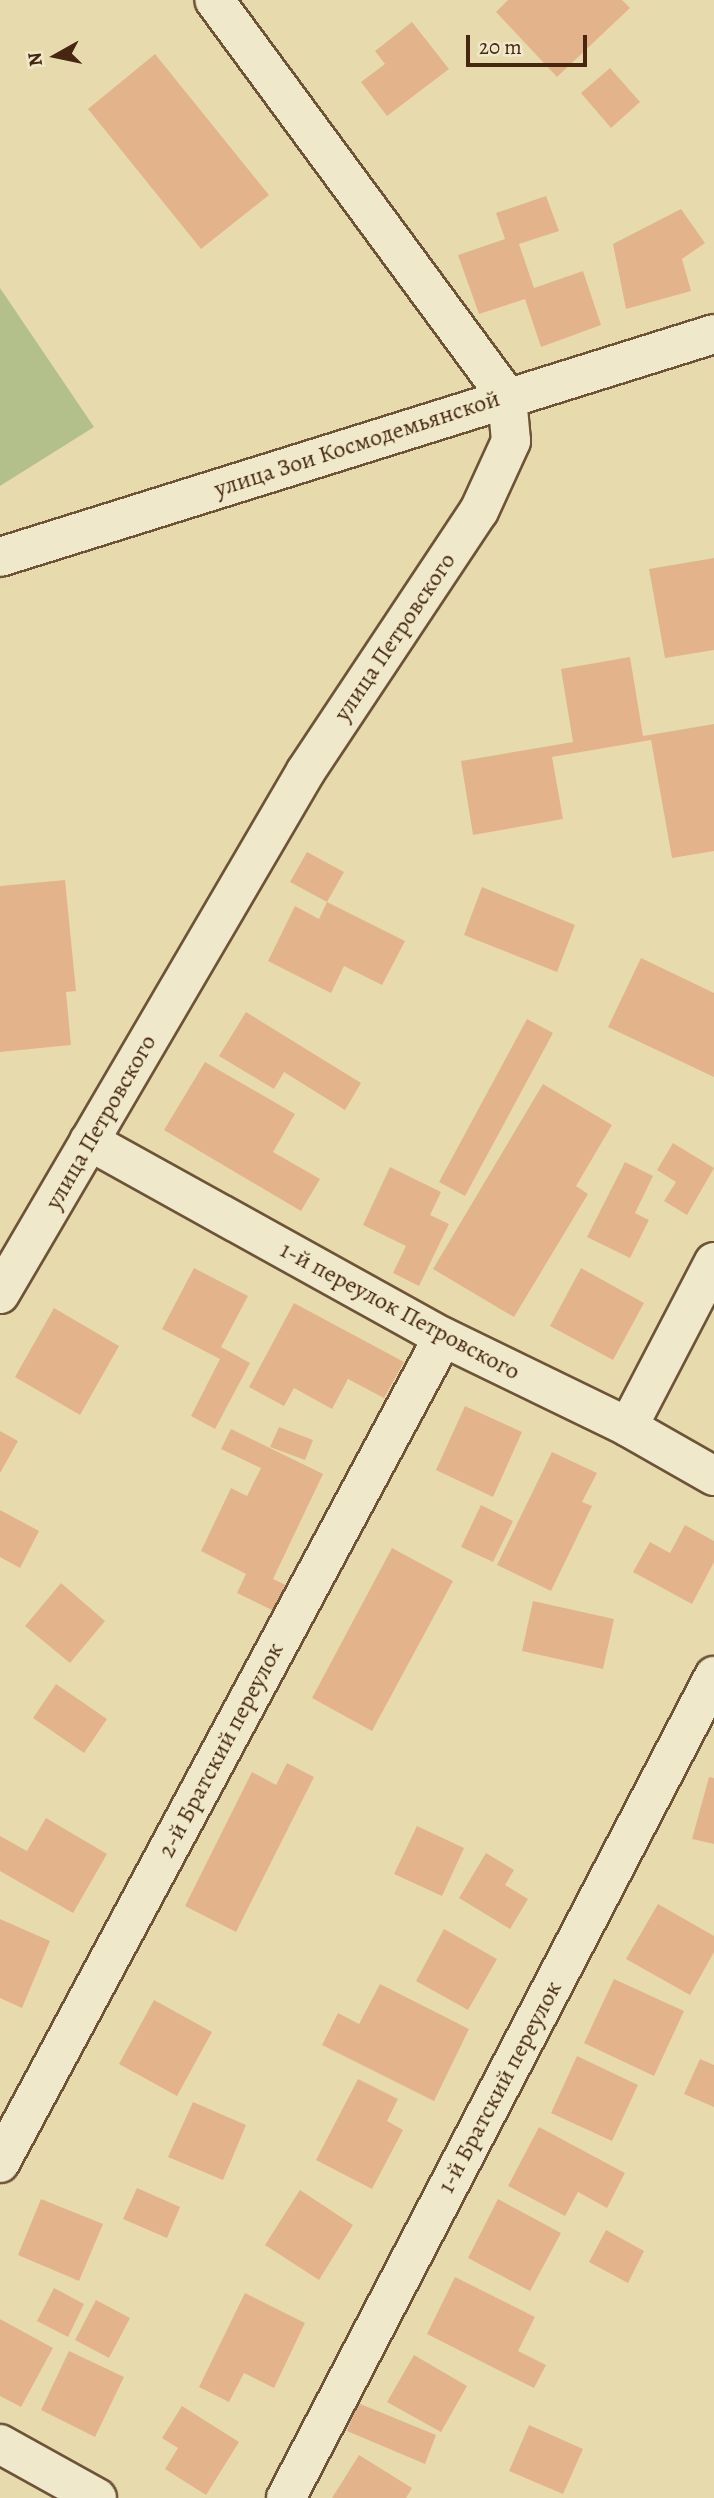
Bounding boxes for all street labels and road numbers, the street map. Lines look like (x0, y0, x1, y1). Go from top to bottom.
street label: улица Зои Космодемьянской (211, 384, 503, 504)
street label: улица Петровского (328, 547, 462, 727)
street label: улица Петровского (39, 1029, 163, 1215)
street label: 1-й переулок Петровского (275, 1236, 525, 1386)
street label: 2-й Братский переулок (152, 1638, 290, 1862)
street label: 1-й Братский переулок (432, 1976, 568, 2198)

